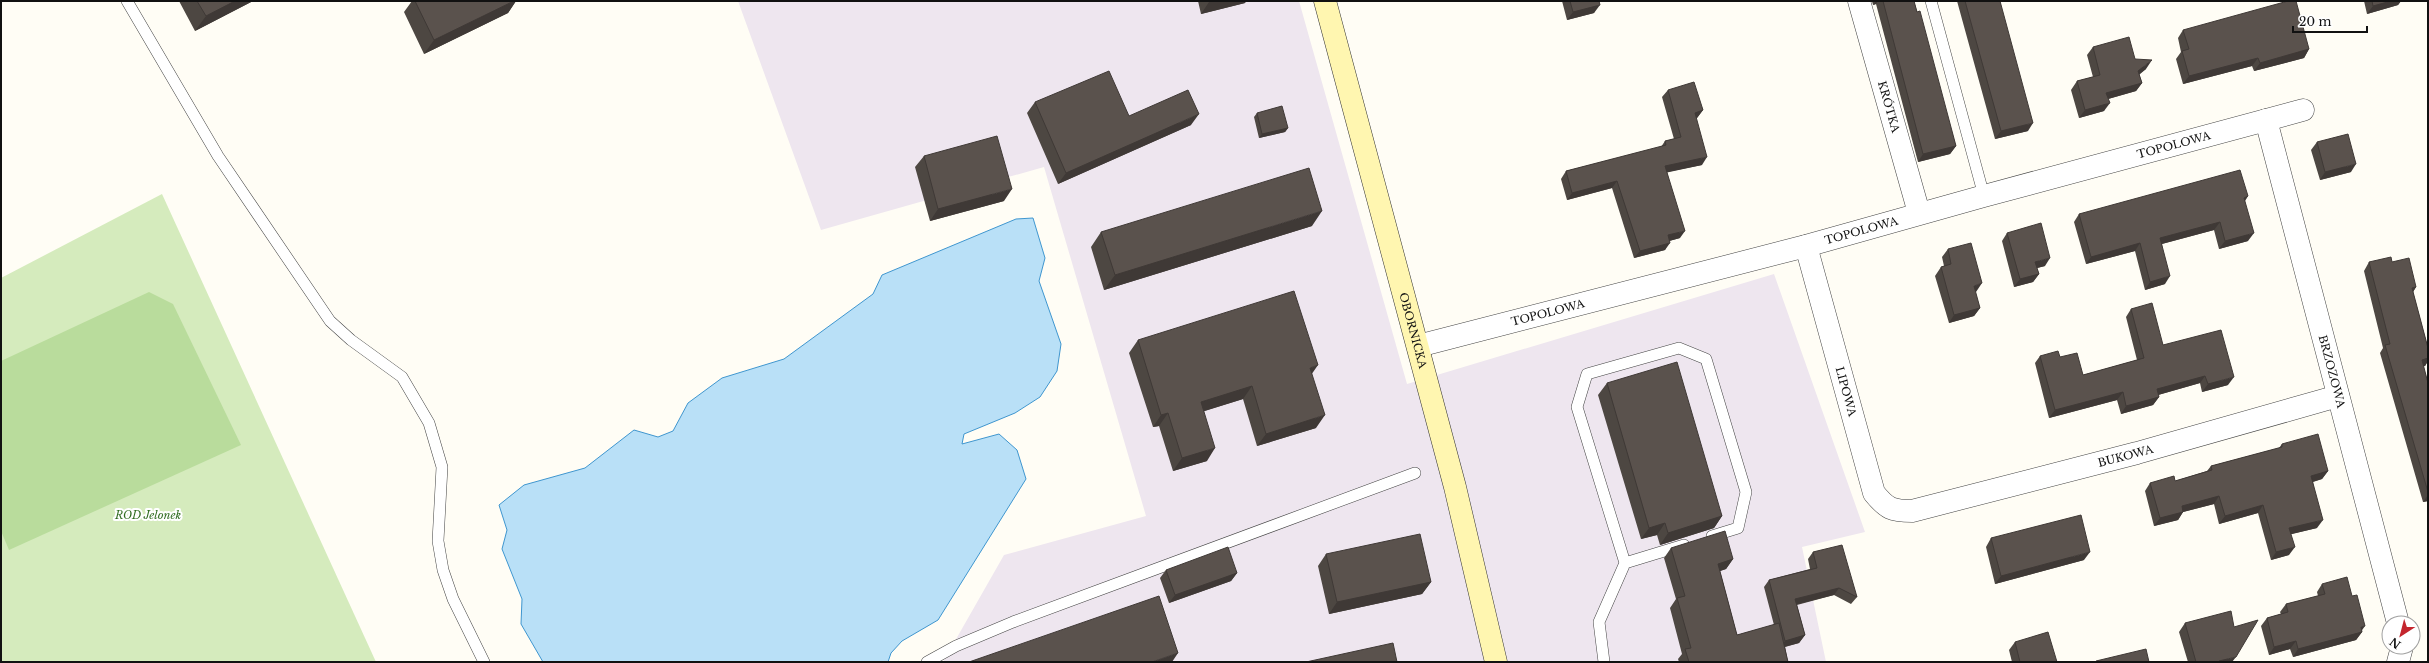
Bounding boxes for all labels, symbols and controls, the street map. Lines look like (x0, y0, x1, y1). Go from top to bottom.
scale bar (2293, 8, 2367, 34)
text: 20 m (2299, 14, 2331, 29)
street label: KRÓTKA (1875, 79, 1903, 135)
street label: TOPOLOWA (2135, 128, 2212, 161)
street label: TOPOLOWA (1823, 213, 1900, 247)
street label: OBORNICKA (1396, 291, 1430, 370)
street label: TOPOLOWA (1509, 296, 1587, 329)
street label: BRZOZOWA (2316, 333, 2348, 410)
street label: LIPOWA (1833, 365, 1860, 418)
street label: BUKOWA (2096, 442, 2155, 470)
park label: ROD Jelonek (114, 508, 181, 522)
north arrow (2381, 615, 2421, 655)
text: N (2386, 634, 2403, 652)

